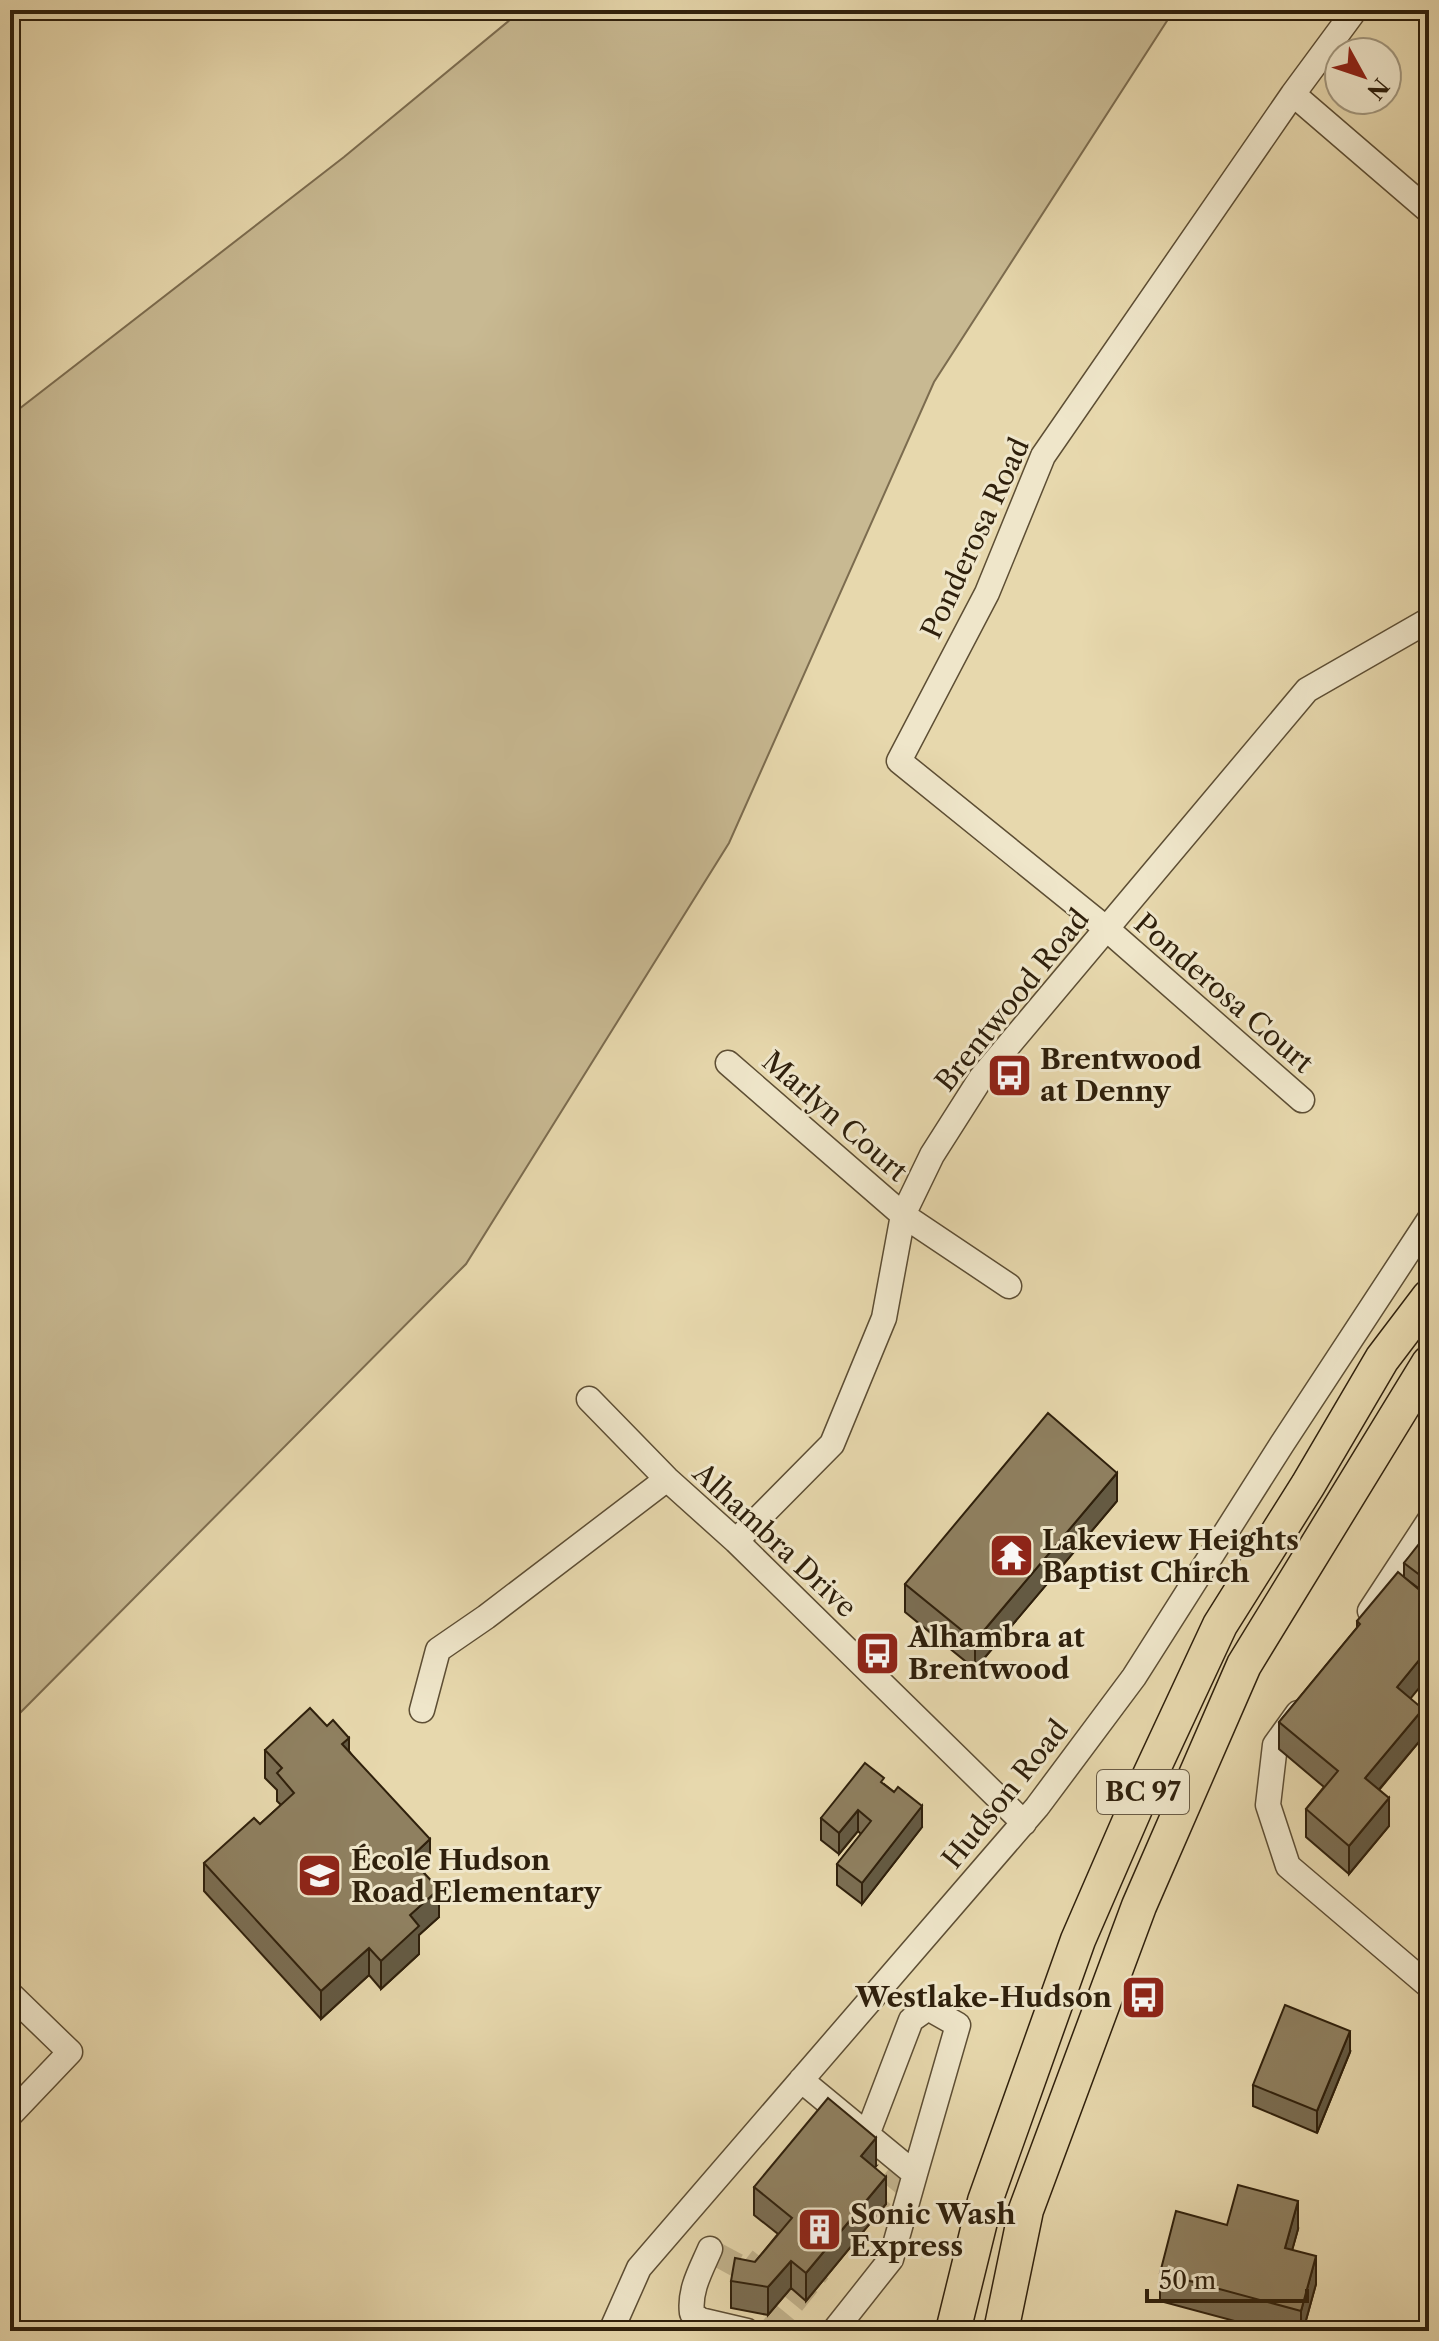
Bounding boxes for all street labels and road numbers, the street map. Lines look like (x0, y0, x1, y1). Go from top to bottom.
street label: Ponderosa Road (914, 432, 1036, 644)
street label: Brentwood Road (928, 902, 1096, 1098)
street label: Ponderosa Court (1128, 906, 1320, 1080)
street label: Marlyn Court (756, 1044, 915, 1188)
street label: Alhambra Drive (686, 1455, 864, 1624)
street label: Hudson Road (935, 1713, 1075, 1875)
road number: BC 97 (1097, 1770, 1189, 1814)

